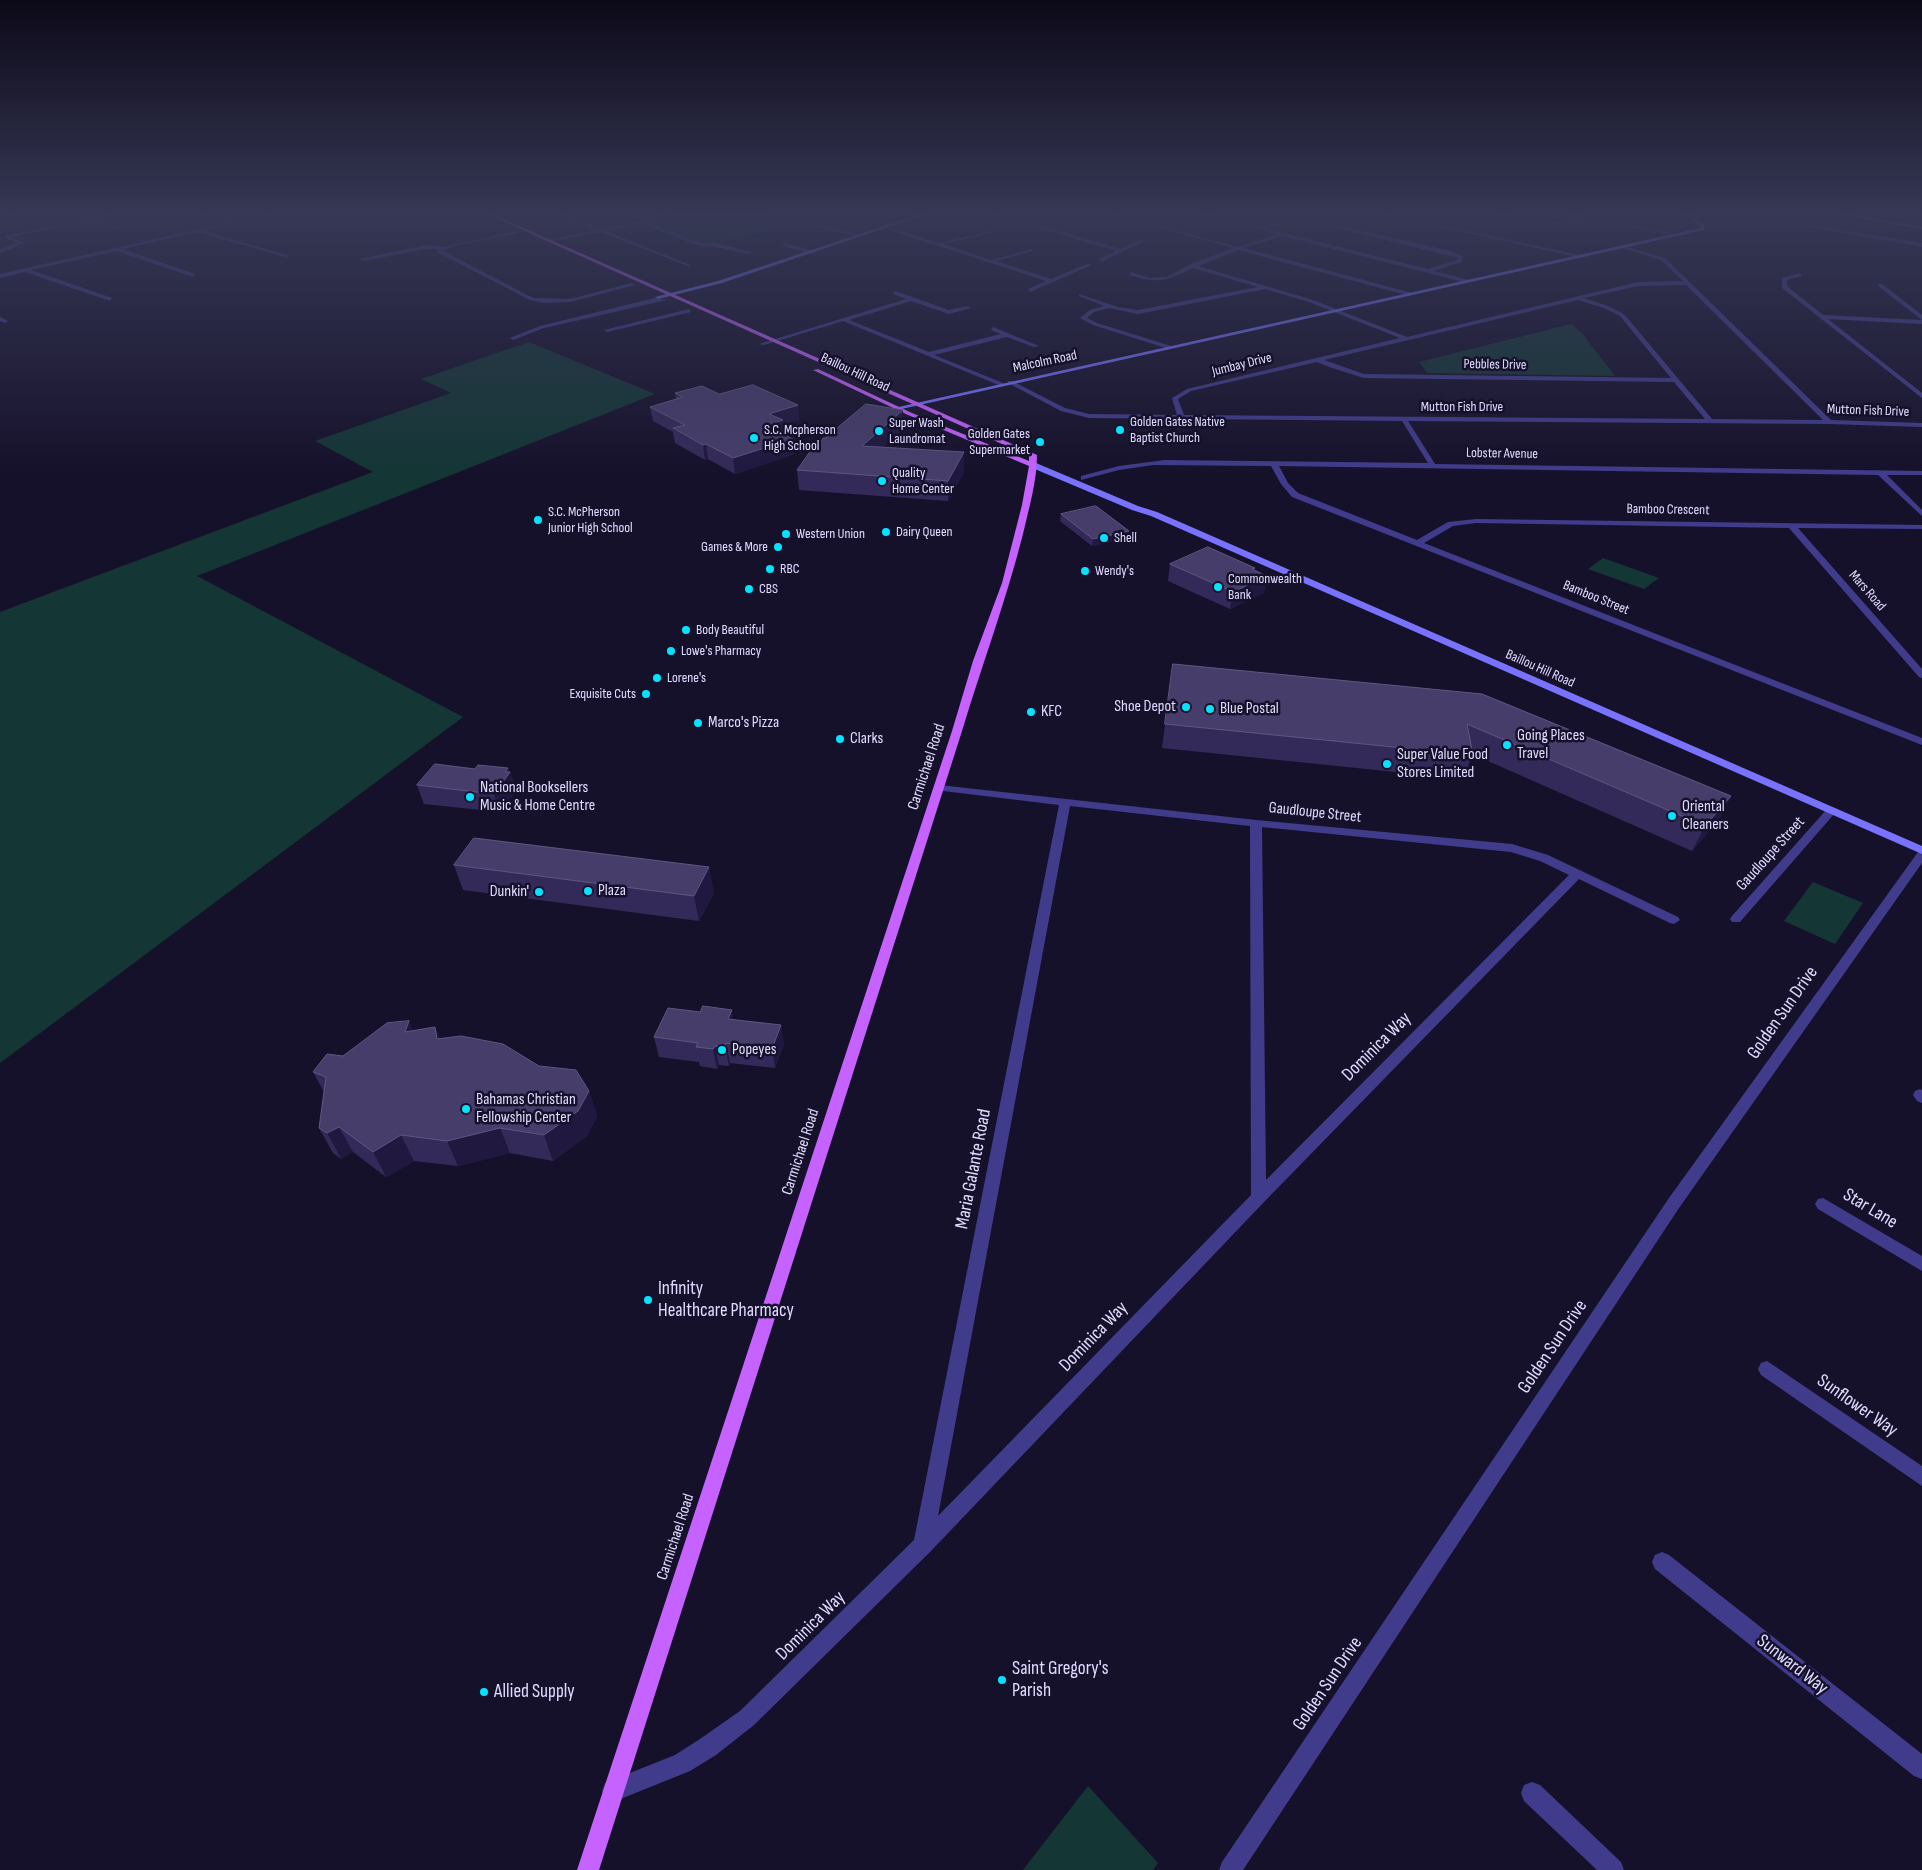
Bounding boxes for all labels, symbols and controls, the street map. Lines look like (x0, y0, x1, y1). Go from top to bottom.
street label: Malcolm Road (1012, 347, 1078, 377)
street label: Jumbay Drive (1210, 349, 1274, 381)
street label: Baillou Hill Road (818, 350, 892, 396)
street label: Pebbles Drive (1463, 356, 1527, 374)
street label: Mutton Fish Drive (1421, 399, 1503, 415)
street label: Mutton Fish Drive (1827, 401, 1909, 421)
place label: Golden Gates Native Baptist Church (1130, 414, 1225, 447)
place label: Super Wash Laundromat (889, 415, 946, 448)
place label: S.C. Mcpherson High School (764, 422, 836, 454)
marker: Golden Gates Native Baptist Church (1114, 424, 1126, 436)
marker: Super Wash Laundromat (873, 425, 885, 437)
place label: Golden Gates Supermarket (968, 426, 1030, 458)
marker: S.C. Mcpherson High School (748, 432, 760, 444)
marker: Golden Gates Supermarket (1034, 436, 1046, 448)
street label: Lobster Avenue (1466, 445, 1538, 463)
place label: Quality Home Center (892, 465, 954, 498)
marker: Quality Home Center (876, 475, 888, 487)
street label: Bamboo Crescent (1626, 501, 1710, 519)
place label: S.C. McPherson Junior High School (548, 504, 633, 536)
marker: S.C. McPherson Junior High School (532, 514, 544, 526)
place label: Dairy Queen (896, 524, 953, 540)
place label: Western Union (796, 526, 865, 542)
marker: Dairy Queen (880, 526, 892, 538)
marker: Western Union (780, 528, 792, 540)
place label: Shell (1114, 530, 1137, 546)
marker: Shell (1098, 532, 1110, 544)
place label: Games & More (701, 539, 768, 555)
marker: Games & More (772, 541, 784, 553)
place label: RBC (780, 561, 800, 577)
marker: RBC (764, 563, 776, 575)
place label: Wendy's (1095, 563, 1134, 579)
marker: Wendy's (1079, 565, 1091, 577)
street label: Mars Road (1845, 567, 1889, 615)
place label: Commonwealth Bank (1228, 571, 1302, 604)
street label: Bamboo Street (1560, 577, 1632, 619)
place label: CBS (759, 581, 778, 597)
marker: Commonwealth Bank (1212, 581, 1224, 593)
marker: CBS (743, 583, 755, 595)
place label: Body Beautiful (696, 622, 764, 638)
marker: Body Beautiful (680, 624, 692, 636)
place label: Lowe's Pharmacy (681, 643, 761, 659)
marker: Lowe's Pharmacy (665, 645, 677, 657)
street label: Baillou Hill Road (1503, 646, 1577, 692)
place label: Lorene's (667, 670, 706, 686)
marker: Lorene's (651, 672, 663, 684)
place label: Exquisite Cuts (570, 686, 636, 702)
marker: Exquisite Cuts (640, 688, 652, 700)
place label: Shoe Depot (1114, 697, 1176, 717)
place label: Blue Postal (1220, 699, 1279, 719)
marker: Shoe Depot (1180, 701, 1192, 713)
place label: KFC (1041, 702, 1062, 722)
marker: Blue Postal (1204, 703, 1216, 715)
marker: KFC (1025, 706, 1037, 718)
place label: Marco's Pizza (708, 713, 779, 733)
marker: Marco's Pizza (692, 717, 704, 729)
street label: Carmichael Road (904, 721, 950, 813)
place label: Going Places Travel (1517, 726, 1585, 764)
place label: Clarks (850, 729, 883, 749)
marker: Clarks (834, 733, 846, 745)
marker: Going Places Travel (1501, 739, 1513, 751)
place label: Super Value Food Stores Limited (1397, 745, 1488, 783)
marker: Super Value Food Stores Limited (1381, 758, 1393, 770)
place label: National Booksellers Music & Home Centre (480, 778, 595, 816)
marker: National Booksellers Music & Home Centre (464, 791, 476, 803)
place label: Oriental Cleaners (1682, 797, 1729, 835)
street label: Gaudloupe Street (1268, 799, 1362, 827)
marker: Oriental Cleaners (1666, 810, 1678, 822)
street label: Gaudloupe Street (1733, 813, 1809, 895)
place label: Plaza (598, 881, 626, 901)
place label: Dunkin' (490, 882, 529, 902)
marker: Plaza (582, 885, 594, 897)
marker: Dunkin' (533, 886, 545, 898)
street label: Golden Sun Drive (1743, 962, 1823, 1064)
street label: Dominica Way (1338, 1008, 1416, 1086)
place label: Popeyes (732, 1040, 777, 1060)
marker: Popeyes (716, 1044, 728, 1056)
place label: Bahamas Christian Fellowship Center (476, 1090, 576, 1128)
marker: Bahamas Christian Fellowship Center (460, 1103, 472, 1115)
street label: Carmichael Road (778, 1106, 824, 1198)
street label: Maria Galante Road (951, 1107, 997, 1231)
street label: Star Lane (1839, 1184, 1901, 1234)
place label: Infinity Healthcare Pharmacy (658, 1278, 794, 1322)
marker: Infinity Healthcare Pharmacy (642, 1294, 654, 1306)
street label: Golden Sun Drive (1513, 1296, 1593, 1398)
street label: Dominica Way (1055, 1297, 1133, 1377)
street label: Sunflower Way (1812, 1370, 1902, 1442)
street label: Carmichael Road (653, 1491, 699, 1583)
street label: Dominica Way (772, 1587, 850, 1665)
street label: Sunward Way (1752, 1630, 1832, 1700)
street label: Golden Sun Drive (1288, 1633, 1368, 1735)
place label: Saint Gregory's Parish (1012, 1658, 1109, 1702)
marker: Saint Gregory's Parish (996, 1674, 1008, 1686)
place label: Allied Supply (494, 1681, 575, 1703)
marker: Allied Supply (478, 1686, 490, 1698)

